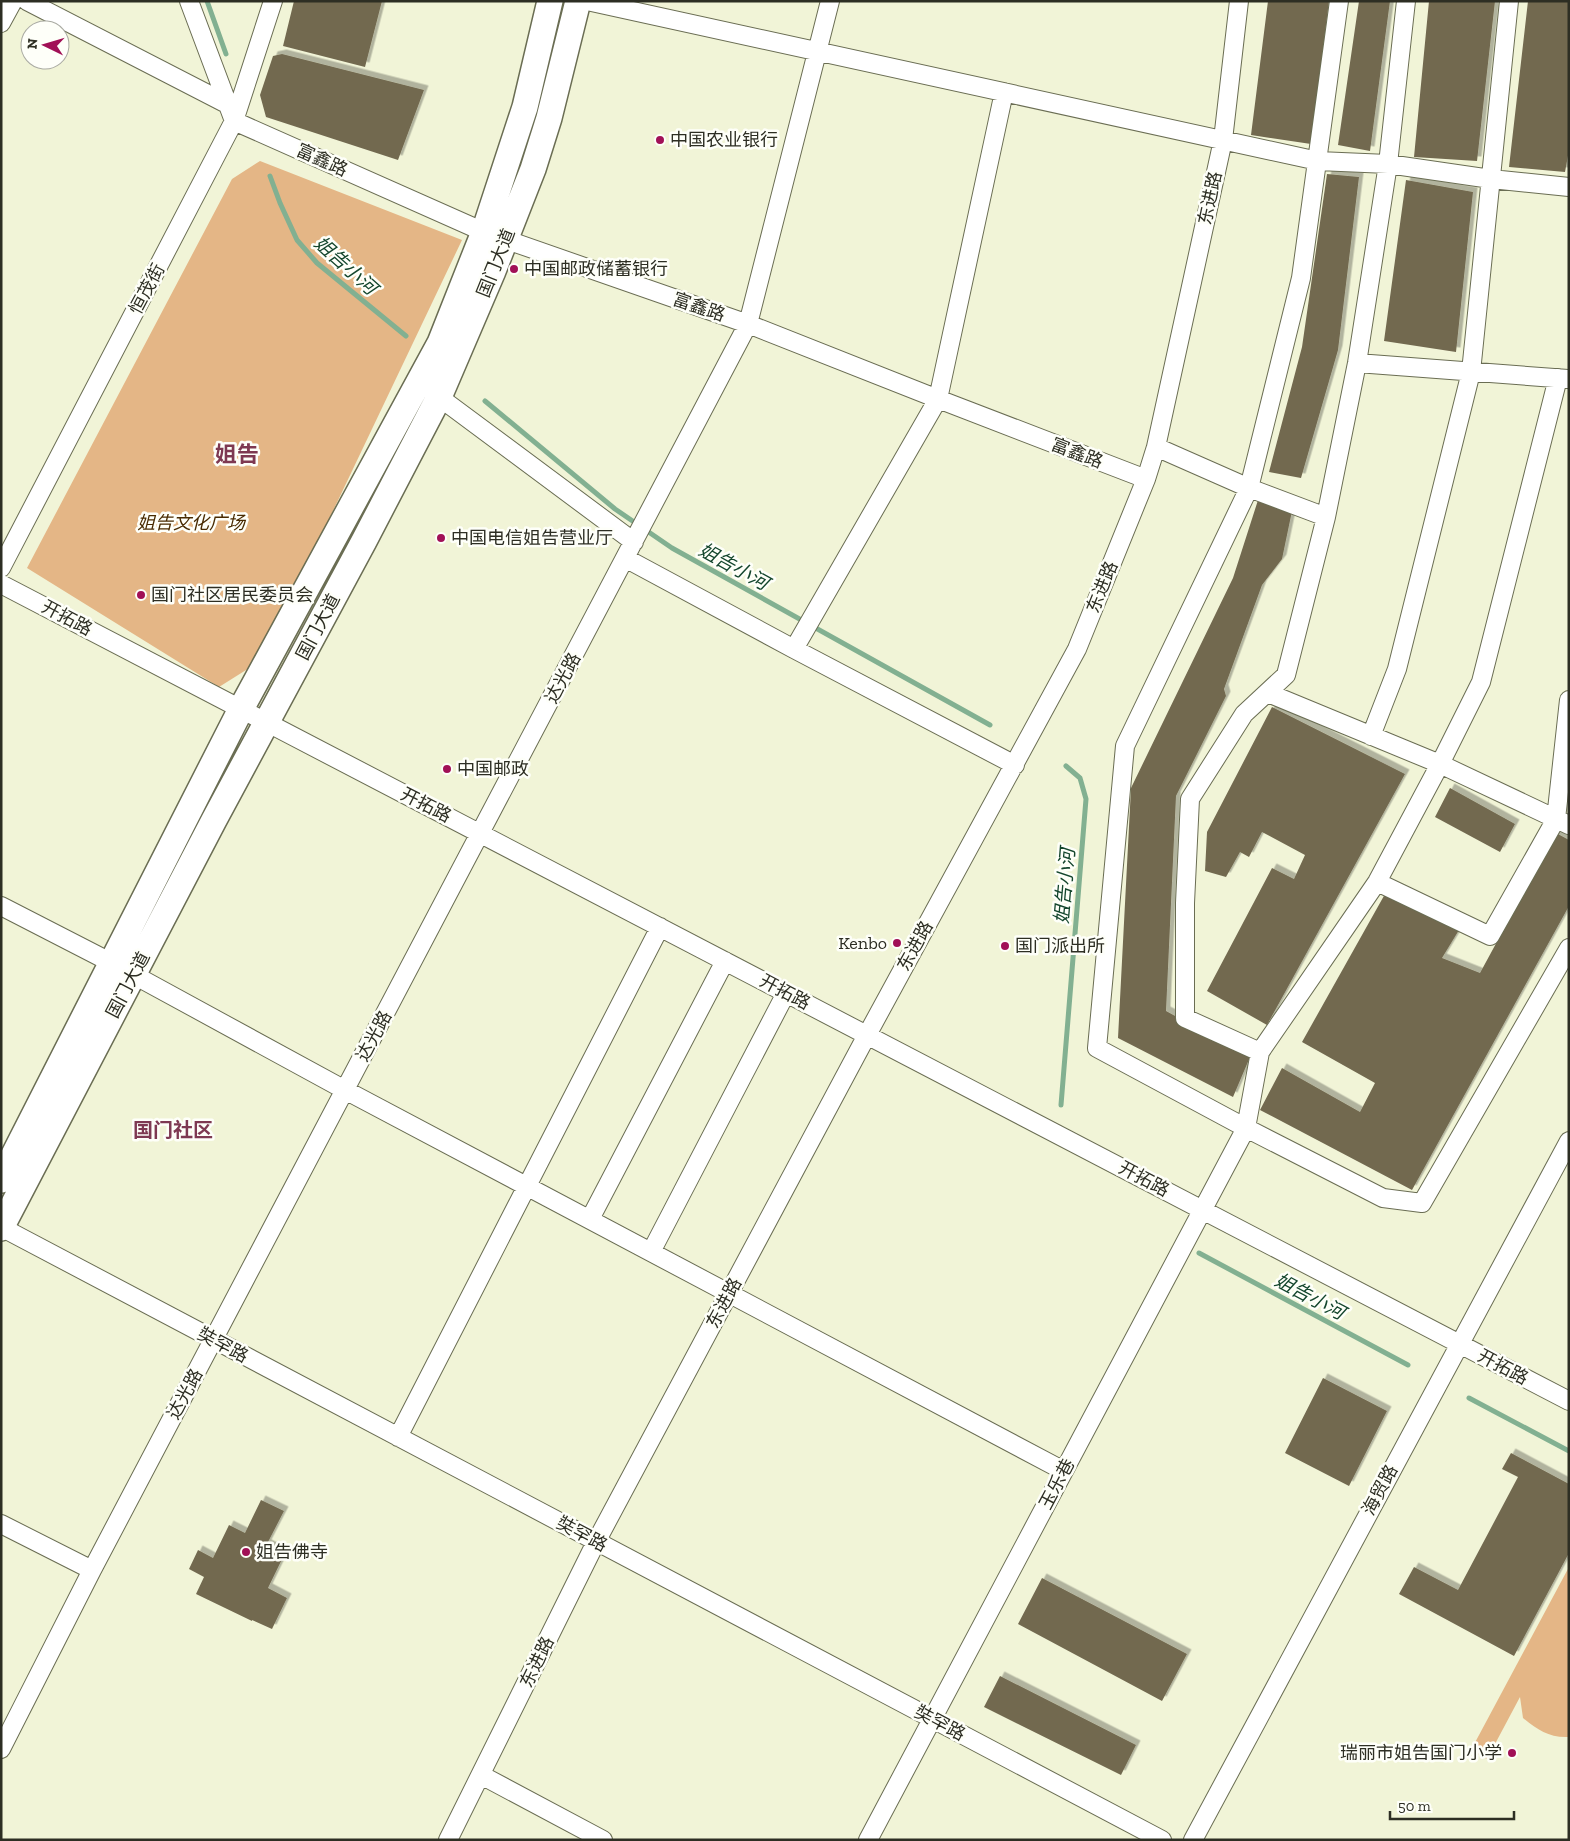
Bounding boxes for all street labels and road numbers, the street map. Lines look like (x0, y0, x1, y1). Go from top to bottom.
street label: 富鑫路 (293, 139, 351, 181)
street label: 东进路 (1194, 169, 1226, 227)
street label: 国门大道 (472, 226, 520, 300)
street label: 恒茂街 (125, 260, 169, 318)
street label: 富鑫路 (670, 288, 728, 326)
street label: 富鑫路 (1048, 433, 1106, 473)
street label: 东进路 (1082, 558, 1122, 616)
street label: 国门大道 (291, 590, 345, 664)
street label: 开拓路 (38, 596, 96, 640)
street label: 达光路 (541, 649, 585, 707)
street label: 开拓路 (397, 783, 455, 827)
street label: 东进路 (892, 917, 938, 975)
street label: 国门大道 (101, 948, 155, 1022)
street label: 开拓路 (756, 970, 814, 1014)
street label: 达光路 (352, 1007, 396, 1065)
street label: 开拓路 (1115, 1157, 1173, 1201)
street label: 东进路 (702, 1274, 746, 1332)
street label: 奘罕路 (194, 1323, 252, 1367)
street label: 开拓路 (1474, 1345, 1532, 1389)
street label: 达光路 (163, 1365, 207, 1423)
street label: 玉乐巷 (1035, 1455, 1079, 1513)
street label: 海贸路 (1358, 1461, 1402, 1519)
street label: 奘罕路 (553, 1512, 611, 1556)
street label: 东进路 (515, 1633, 559, 1691)
street label: 奘罕路 (911, 1701, 969, 1745)

